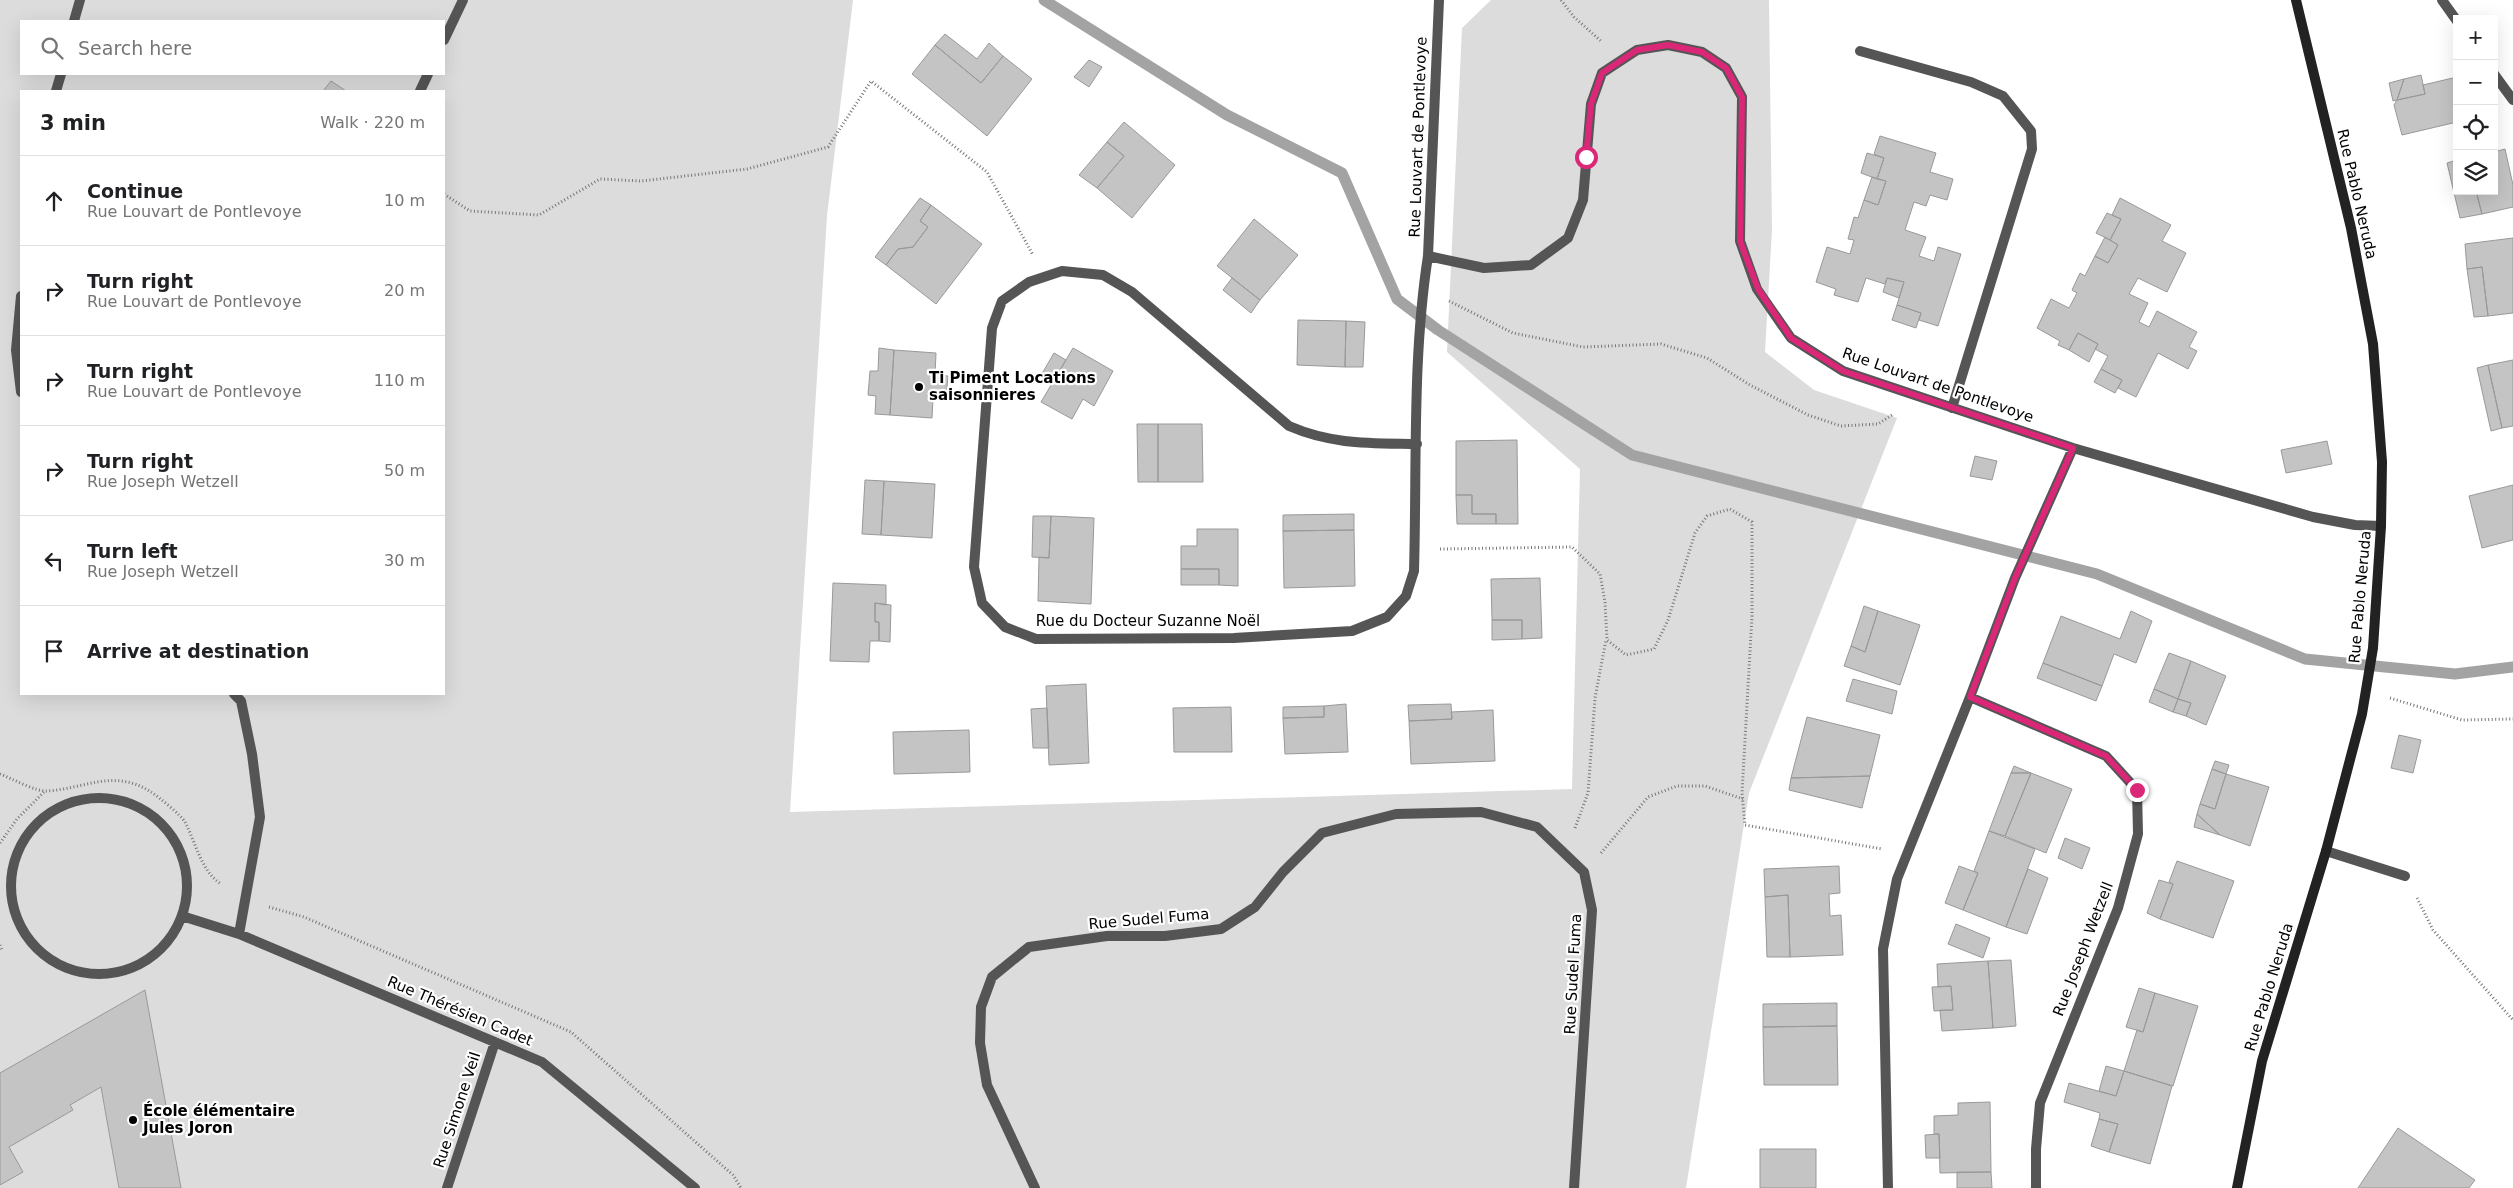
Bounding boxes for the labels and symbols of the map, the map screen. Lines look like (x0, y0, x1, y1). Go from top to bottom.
street label: Rue Louvart de Pontlevoye (1405, 36, 1431, 238)
street label: Rue Pablo Neruda (2333, 127, 2381, 261)
route start (1575, 146, 1598, 169)
street label: Rue Louvart de Pontlevoye (1840, 344, 2036, 426)
place label: Ti Piment Locations saisonnieres (929, 369, 1096, 404)
marker: Ti Piment Locations saisonnieres (913, 381, 925, 393)
street label: Rue Pablo Neruda (2345, 530, 2375, 664)
street label: Rue du Docteur Suzanne Noël (1036, 612, 1260, 630)
route end (2126, 779, 2149, 802)
street label: Rue Joseph Wetzell (2049, 879, 2117, 1019)
street label: Rue Sudel Fuma (1088, 905, 1210, 933)
street label: Rue Sudel Fuma (1561, 913, 1585, 1035)
street label: Rue Pablo Neruda (2241, 921, 2297, 1053)
street label: Rue Thérésien Cadet (385, 972, 535, 1050)
street label: Rue Simone Veil (430, 1050, 484, 1170)
place label: École élémentaire Jules Joron (142, 1101, 295, 1137)
marker: École élémentaire Jules Joron (127, 1114, 139, 1126)

